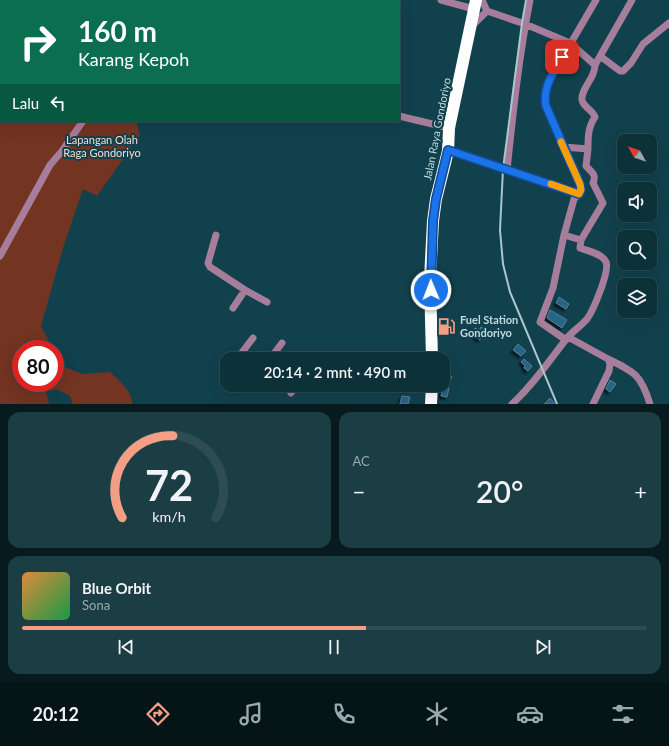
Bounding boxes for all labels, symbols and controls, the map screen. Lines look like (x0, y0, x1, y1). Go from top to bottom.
text: 160 m (78, 14, 157, 48)
icon: right (12, 16, 64, 68)
pin (545, 40, 579, 74)
icon: arrive (551, 46, 573, 68)
text: Karang Kepoh (78, 48, 189, 70)
street label: Jalan Raya Gondoriyo (420, 77, 453, 181)
icon: left (47, 92, 69, 114)
text: Lalu (12, 94, 39, 112)
park label: Lapangan Olah Raga Gondoriyo (63, 133, 141, 159)
north arrow (617, 134, 657, 174)
map controls (617, 134, 657, 318)
button: sound (617, 182, 657, 222)
button: search (617, 230, 657, 270)
position arrow (410, 269, 452, 311)
button: layers (617, 278, 657, 318)
place label: Fuel Station Gondoriyo (460, 313, 518, 339)
fuel station icon: Fuel Station Gondoriyo (437, 316, 457, 336)
speed limit sign: 80 (12, 340, 64, 392)
text: 20:14 · 2 mnt · 490 m (264, 363, 406, 381)
text: AC (353, 453, 370, 469)
text: 72 (145, 460, 193, 510)
text: 20° (476, 473, 523, 509)
text: − (353, 478, 365, 505)
text: + (634, 478, 647, 505)
text: km/h (153, 508, 186, 525)
text: Blue Orbit (82, 579, 151, 597)
text: Sona (82, 597, 110, 613)
icon: previous (115, 636, 137, 658)
icon: pause (323, 636, 345, 658)
icon: next (532, 636, 554, 658)
icon: directions (144, 700, 172, 728)
icon: music (237, 700, 265, 728)
icon: phone (330, 700, 358, 728)
icon: climate (423, 700, 451, 728)
icon: car (516, 700, 544, 728)
icon: filters (609, 700, 637, 728)
text: 20:12 (32, 703, 79, 725)

